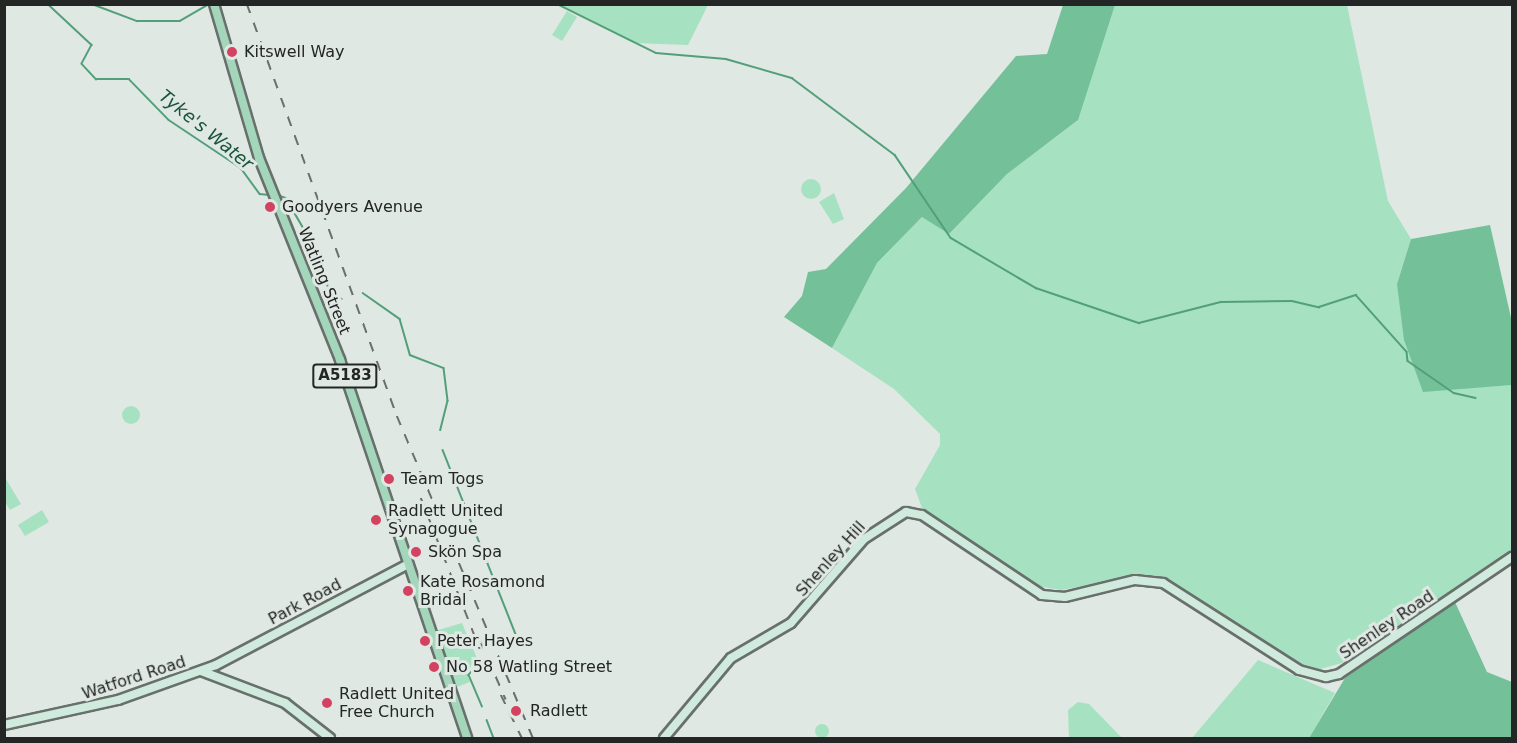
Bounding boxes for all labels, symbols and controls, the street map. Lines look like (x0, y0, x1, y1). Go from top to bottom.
place label: Kitswell Way (244, 42, 345, 62)
marker: Kitswell Way (225, 45, 239, 59)
water label: Tyke's Water (155, 85, 257, 175)
place label: Goodyers Avenue (282, 197, 423, 217)
marker: Goodyers Avenue (263, 200, 277, 214)
street label: Watling Street (294, 225, 354, 337)
road number: A5183 (312, 364, 378, 388)
place label: Team Togs (401, 469, 484, 489)
marker: Team Togs (382, 472, 396, 486)
place label: Radlett United Synagogue (388, 501, 503, 539)
marker: Radlett United Synagogue (369, 513, 383, 527)
street label: Shenley Hill (792, 517, 870, 601)
place label: Skön Spa (428, 542, 502, 562)
marker: Skön Spa (409, 545, 423, 559)
place label: Kate Rosamond Bridal (420, 572, 545, 610)
street label: Park Road (265, 575, 345, 629)
marker: Kate Rosamond Bridal (401, 584, 415, 598)
street label: Shenley Road (1336, 586, 1438, 664)
place label: Peter Hayes (437, 631, 533, 651)
marker: Peter Hayes (418, 634, 432, 648)
street label: Watford Road (80, 652, 188, 704)
place label: No 58 Watling Street (446, 657, 612, 677)
marker: No 58 Watling Street (427, 660, 441, 674)
place label: Radlett United Free Church (339, 684, 454, 722)
marker: Radlett United Free Church (320, 696, 334, 710)
place label: Radlett (530, 701, 588, 721)
marker: Radlett (507, 702, 525, 720)

